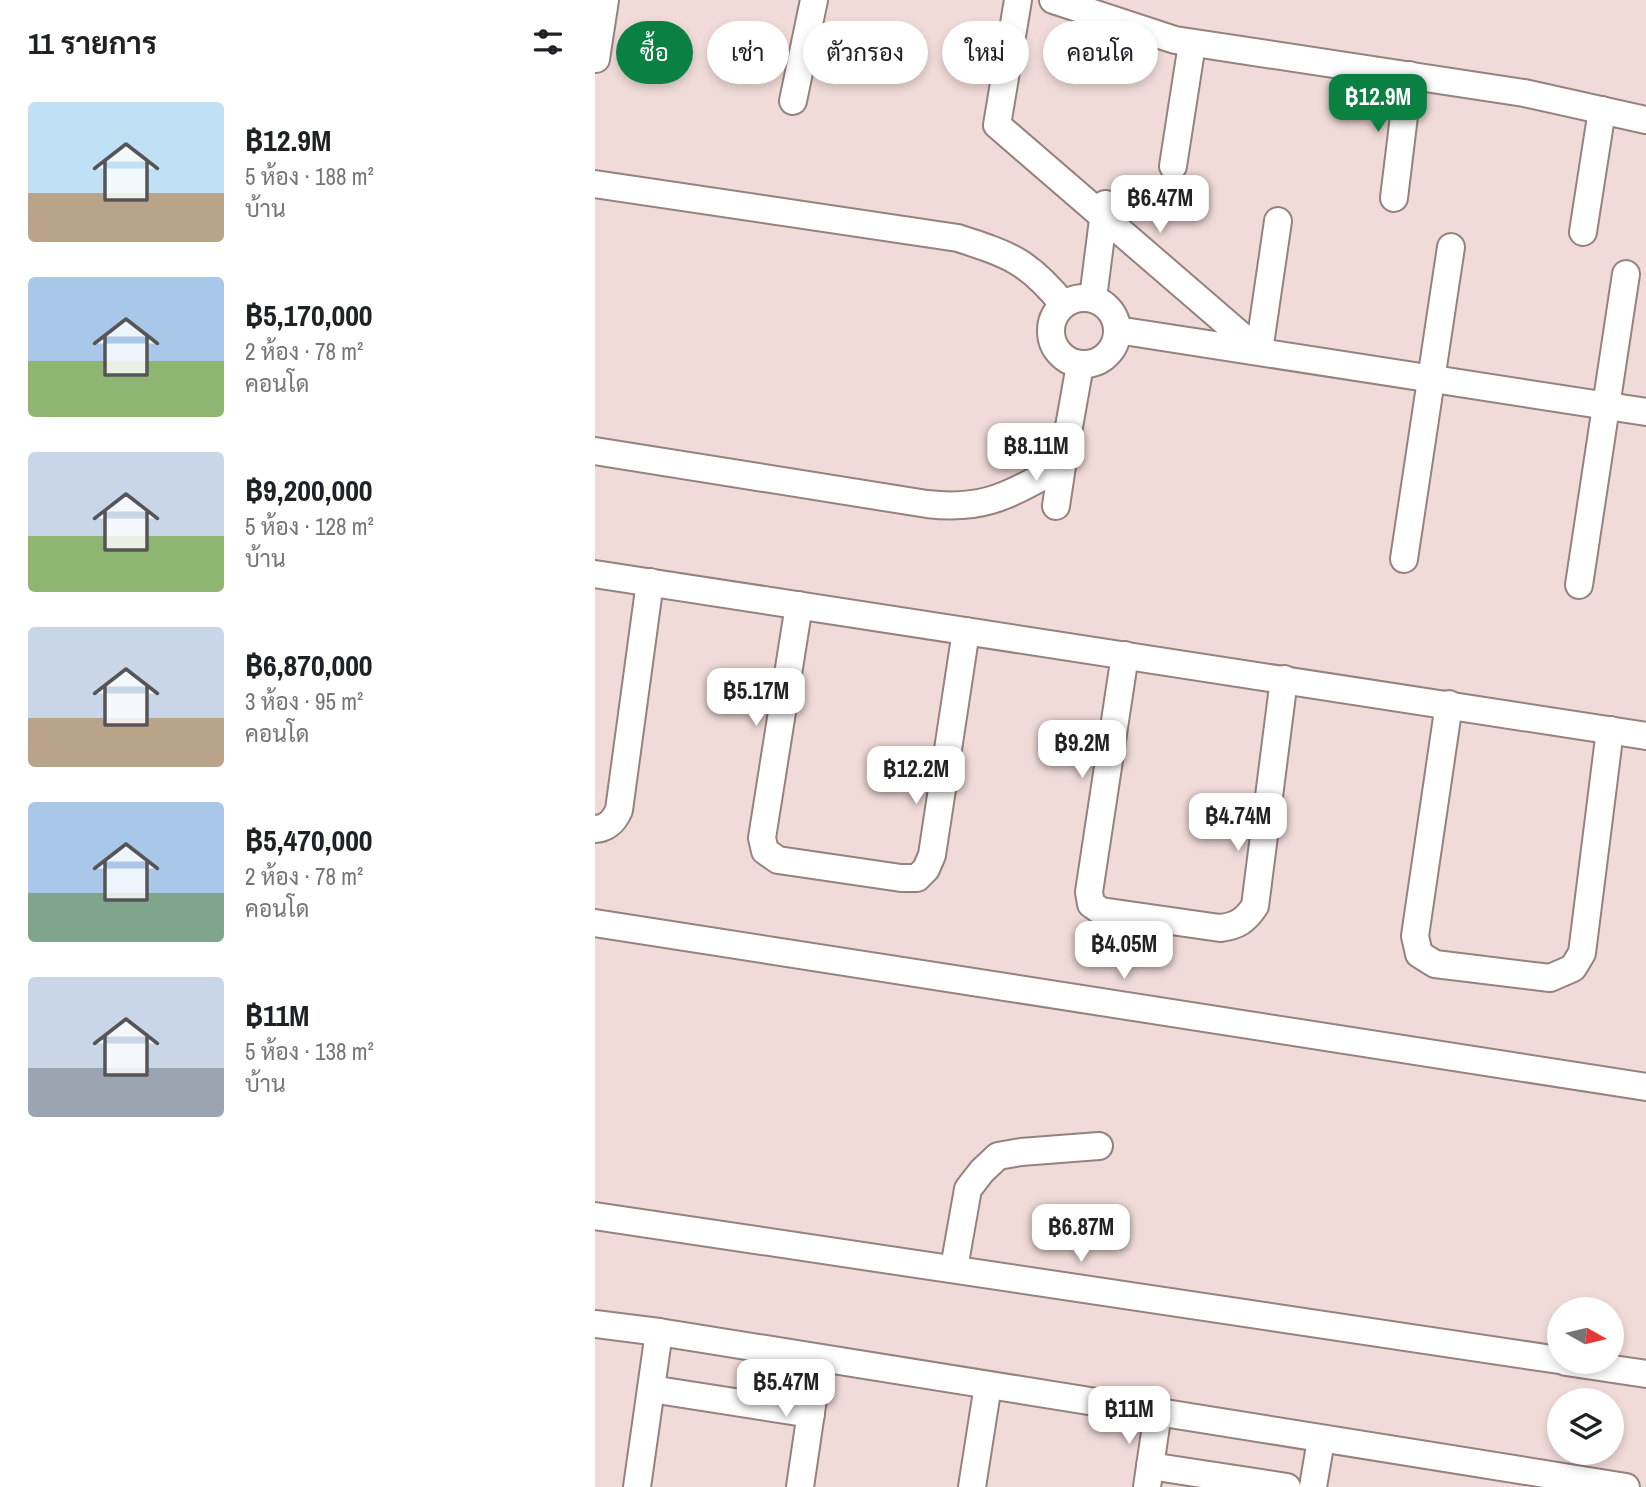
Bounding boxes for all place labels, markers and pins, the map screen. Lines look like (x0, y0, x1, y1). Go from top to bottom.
pin: ฿12.9M (1321, 74, 1435, 134)
pin: ฿6.47M (1103, 176, 1217, 235)
pin: ฿8.11M (979, 424, 1093, 483)
pin: ฿5.17M (699, 668, 813, 728)
pin: ฿9.2M (1033, 720, 1131, 780)
pin: ฿12.2M (859, 746, 973, 806)
pin: ฿4.74M (1181, 794, 1295, 853)
pin: ฿4.05M (1067, 922, 1181, 981)
pin: ฿6.87M (1024, 1204, 1138, 1264)
pin: ฿5.47M (729, 1360, 843, 1419)
pin: ฿11M (1088, 1386, 1170, 1446)

